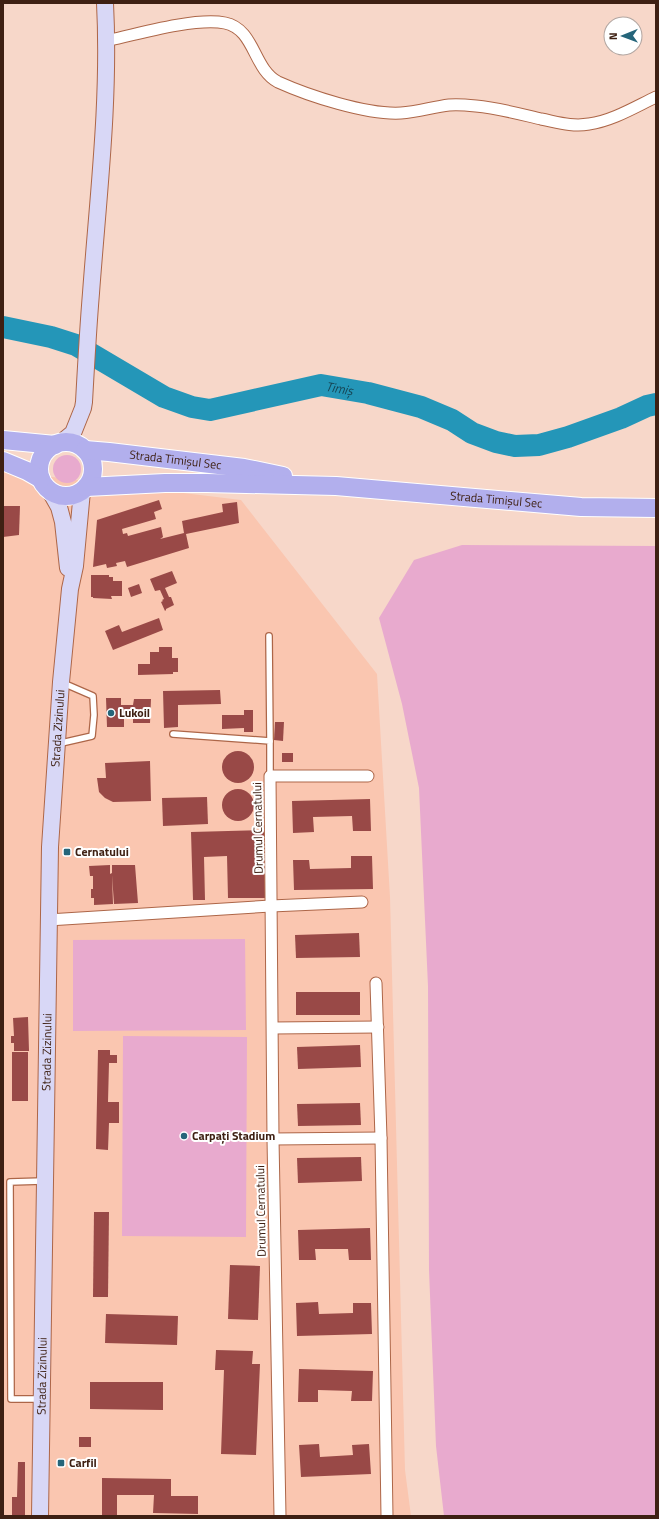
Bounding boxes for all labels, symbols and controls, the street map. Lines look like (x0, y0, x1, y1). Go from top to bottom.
north arrow (603, 16, 643, 56)
text: N (605, 32, 621, 40)
water label: Timiș (324, 376, 356, 401)
street label: Strada Timișul Sec (128, 444, 223, 474)
street label: Strada Timișul Sec (449, 486, 543, 513)
street label: Strada Zizinului (45, 689, 69, 768)
place label: Lukoil (119, 703, 150, 722)
marker: Lukoil (106, 708, 116, 718)
street label: Drumul Cernatului (247, 782, 268, 874)
place label: Cernatului (75, 842, 129, 861)
marker: Cernatului (62, 847, 72, 857)
street label: Strada Zizinului (36, 1013, 57, 1091)
place label: Carpați Stadium (192, 1126, 275, 1145)
marker: Carpați Stadium (179, 1131, 189, 1141)
street label: Drumul Cernatului (250, 1165, 271, 1257)
street label: Strada Zizinului (32, 1337, 52, 1415)
place label: Carfil (69, 1453, 97, 1472)
marker: Carfil (56, 1458, 66, 1468)

